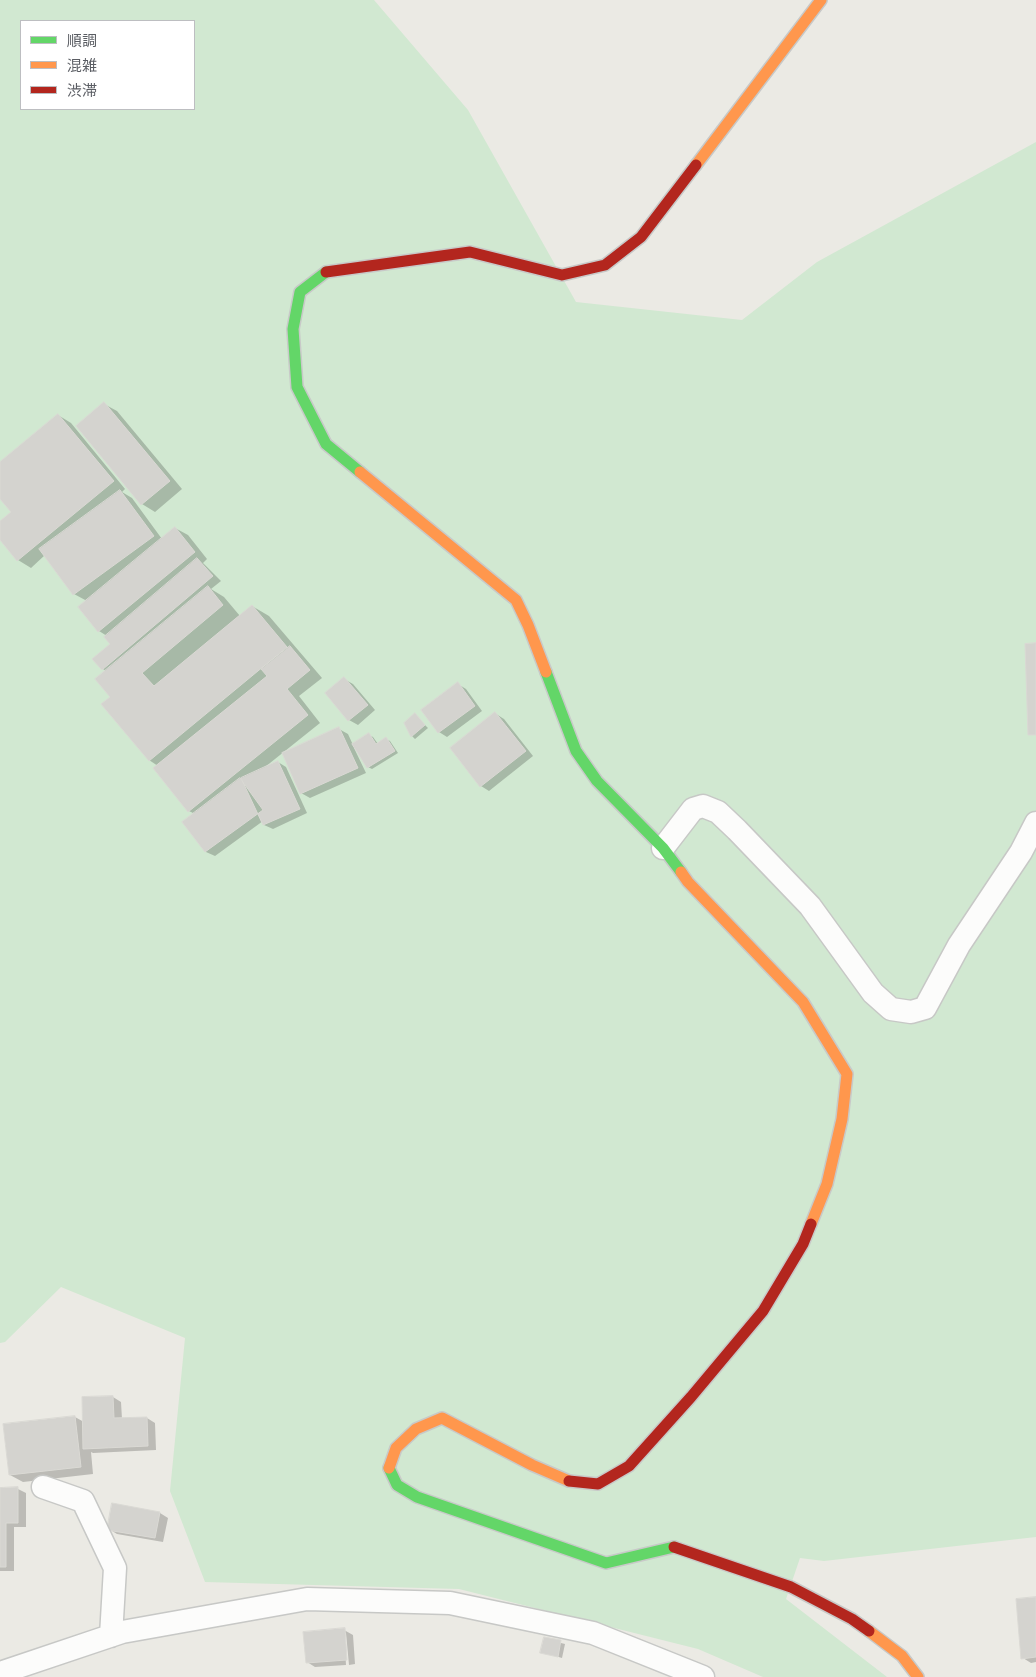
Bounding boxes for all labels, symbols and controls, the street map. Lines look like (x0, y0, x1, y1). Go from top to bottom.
legend (20, 20, 195, 110)
text: 順調 (67, 32, 97, 50)
text: 混雑 (67, 57, 97, 75)
text: 渋滞 (67, 82, 97, 100)

